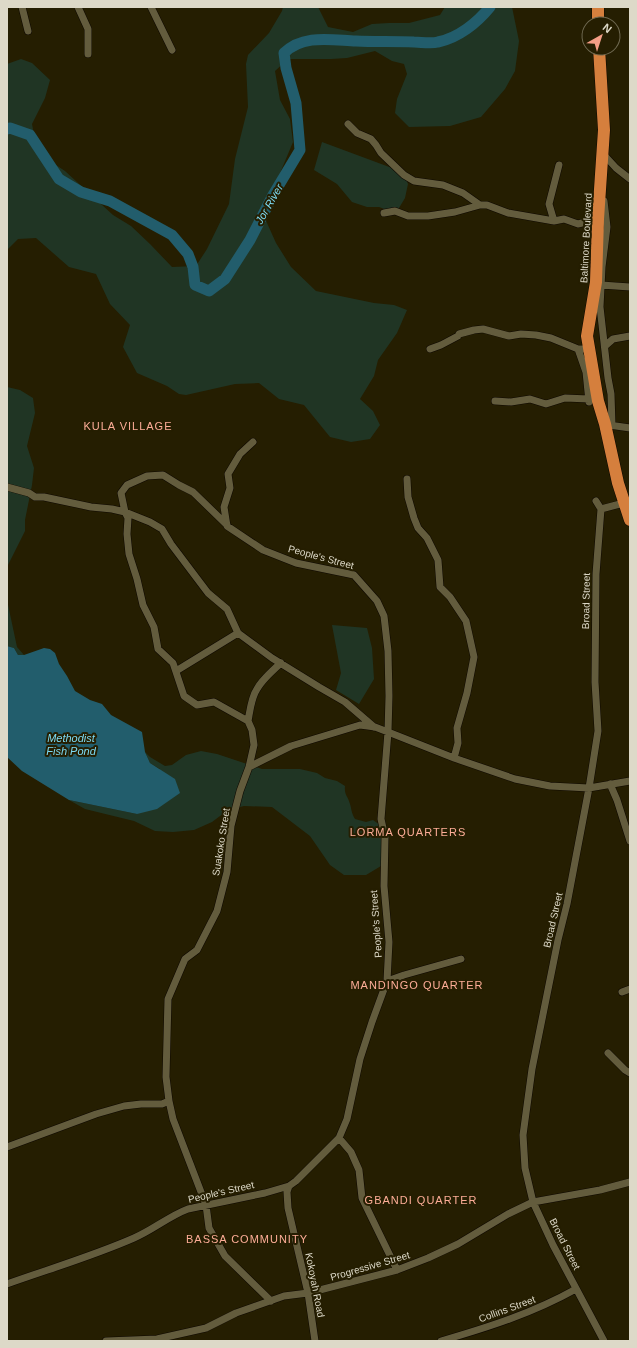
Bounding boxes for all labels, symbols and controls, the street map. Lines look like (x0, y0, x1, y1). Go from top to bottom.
north arrow (581, 16, 621, 56)
text: N (600, 21, 614, 35)
water label: Jor River (252, 181, 286, 227)
street label: Baltimore Boulevard (578, 193, 594, 283)
district label: KULA VILLAGE (83, 420, 173, 432)
street label: People's Street (287, 543, 355, 571)
street label: Broad Street (580, 573, 592, 629)
water label: Methodist Fish Pond (46, 732, 97, 757)
street label: Suakoko Street (210, 807, 232, 877)
district label: LORMA QUARTERS (350, 826, 466, 838)
street label: People's Street (368, 890, 384, 958)
street label: Broad Street (541, 891, 565, 949)
district label: MANDINGO QUARTER (350, 979, 484, 991)
street label: People's Street (187, 1179, 255, 1205)
district label: GBANDI QUARTER (365, 1194, 477, 1206)
street label: Broad Street (547, 1216, 583, 1272)
district label: BASSA COMMUNITY (186, 1233, 308, 1245)
street label: Progressive Street (329, 1249, 411, 1283)
street label: Kokoyah Road (303, 1252, 327, 1318)
street label: Collins Street (477, 1294, 537, 1324)

